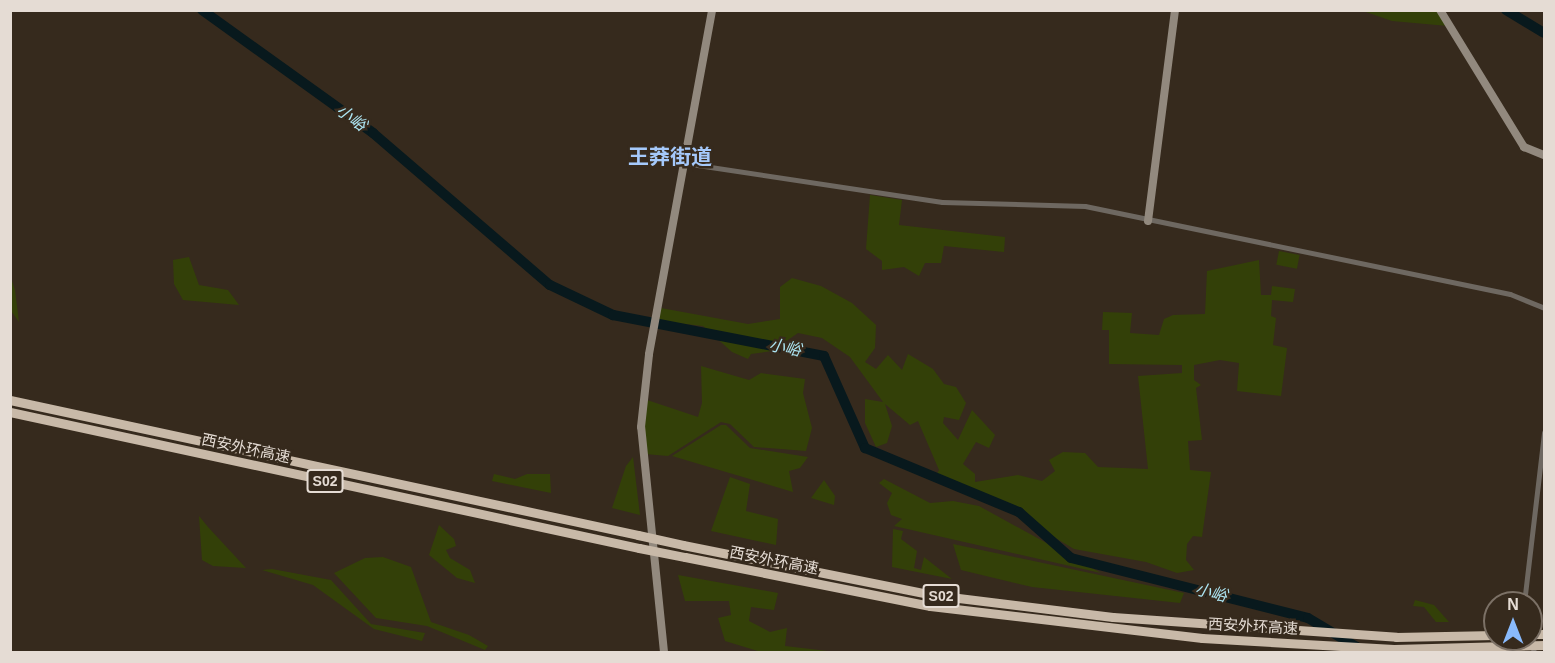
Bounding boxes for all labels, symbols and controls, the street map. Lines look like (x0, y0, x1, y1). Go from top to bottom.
water label: 小峪 (332, 101, 370, 135)
district label: 王莽街道 (628, 144, 712, 170)
water label: 小峪 (767, 336, 803, 360)
street label: 西安外环高速 (200, 430, 292, 466)
road number: S02 (306, 470, 344, 492)
street label: 西安外环高速 (728, 543, 820, 577)
water label: 小峪 (1193, 580, 1229, 606)
road number: S02 (922, 585, 960, 607)
north arrow (1483, 591, 1543, 651)
text: N (1507, 596, 1519, 613)
street label: 西安外环高速 (1208, 615, 1298, 637)

